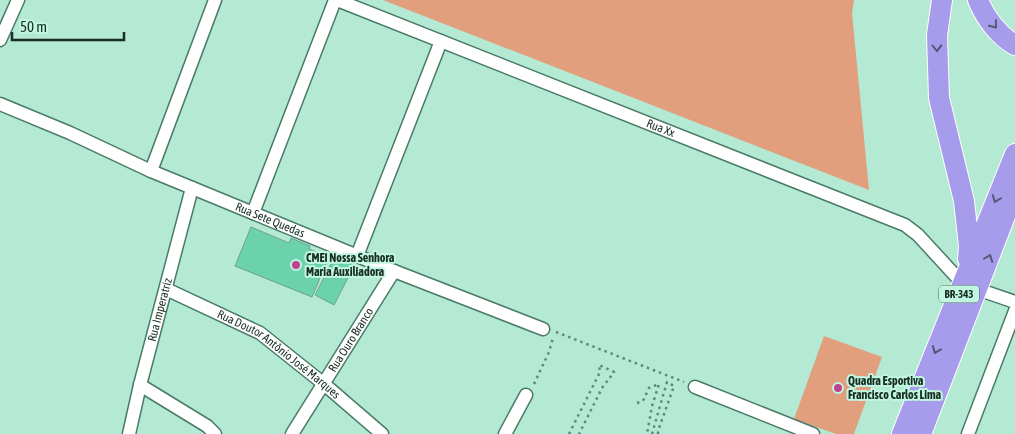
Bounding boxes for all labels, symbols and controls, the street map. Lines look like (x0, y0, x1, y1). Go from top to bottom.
scale bar (12, 10, 125, 42)
text: 50 m (20, 18, 47, 35)
one-way arrow (988, 19, 996, 28)
one-way arrow (932, 45, 943, 53)
street label: Rua Xx (644, 116, 677, 140)
one-way arrow (992, 194, 1002, 203)
street label: Rua Sete Quedas (233, 200, 307, 241)
place label: CMEI Nossa Senhora Maria Auxiliadora (306, 251, 395, 279)
one-way arrow (982, 254, 993, 263)
marker: CMEI Nossa Senhora Maria Auxiliadora (290, 259, 302, 271)
street label: Rua Imperatriz (145, 276, 175, 343)
road number: BR-343 (939, 286, 979, 302)
street label: Rua Ouro Branco (326, 305, 376, 375)
street label: Rua Doutor Antônio José Marques (215, 307, 343, 402)
one-way arrow (932, 345, 942, 354)
place label: Quadra Esportiva Francisco Carlos Lima (848, 374, 942, 402)
marker: Quadra Esportiva Francisco Carlos Lima (832, 382, 844, 394)

